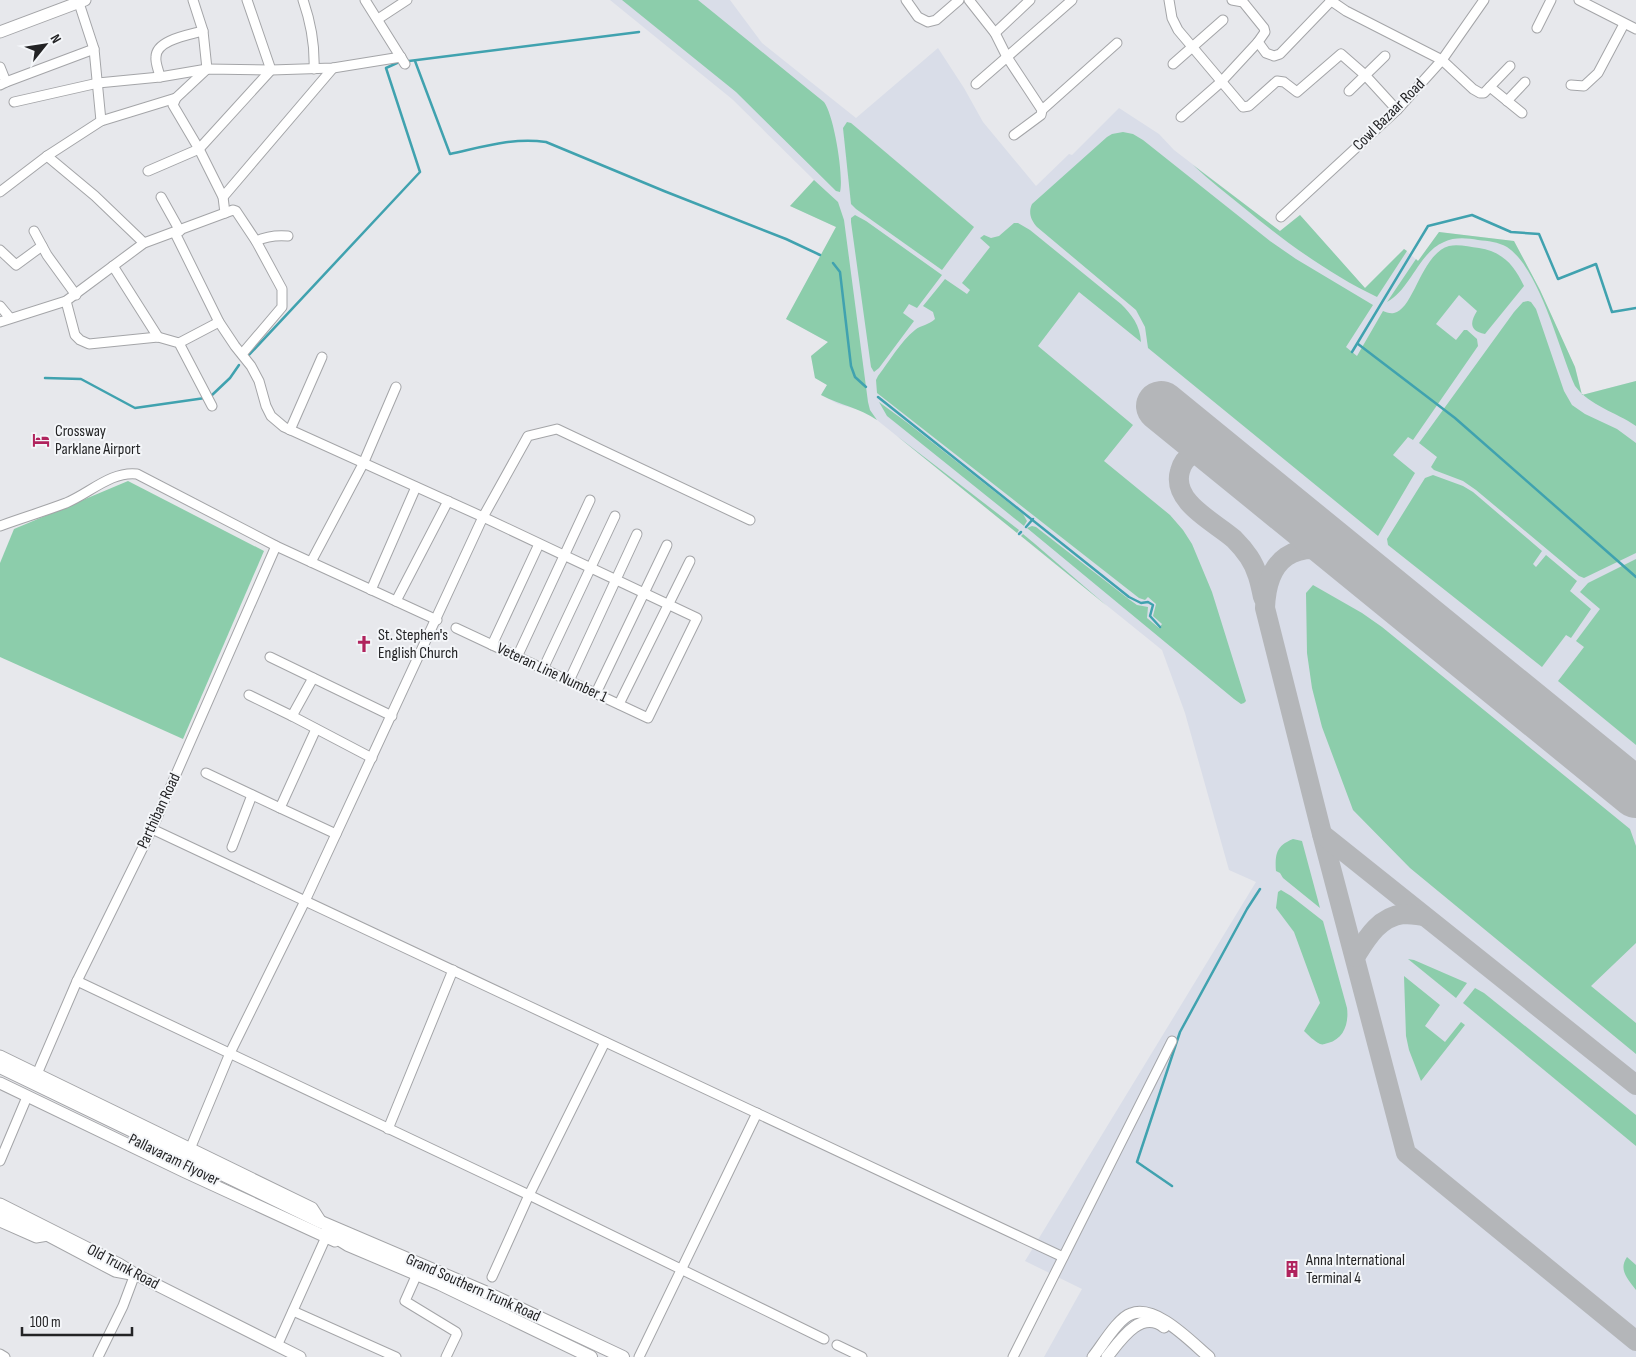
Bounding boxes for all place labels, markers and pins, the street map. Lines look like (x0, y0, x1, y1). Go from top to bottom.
place label: Crossway Parklane Airport (55, 422, 141, 459)
hotel icon: Crossway Parklane Airport (31, 430, 51, 450)
place label: St. Stephen's English Church (378, 626, 458, 663)
church icon: St. Stephen's English Church (354, 634, 374, 654)
place label: Anna International Terminal 4 (1305, 1251, 1405, 1288)
building icon: Anna International Terminal 4 (1282, 1259, 1302, 1279)

